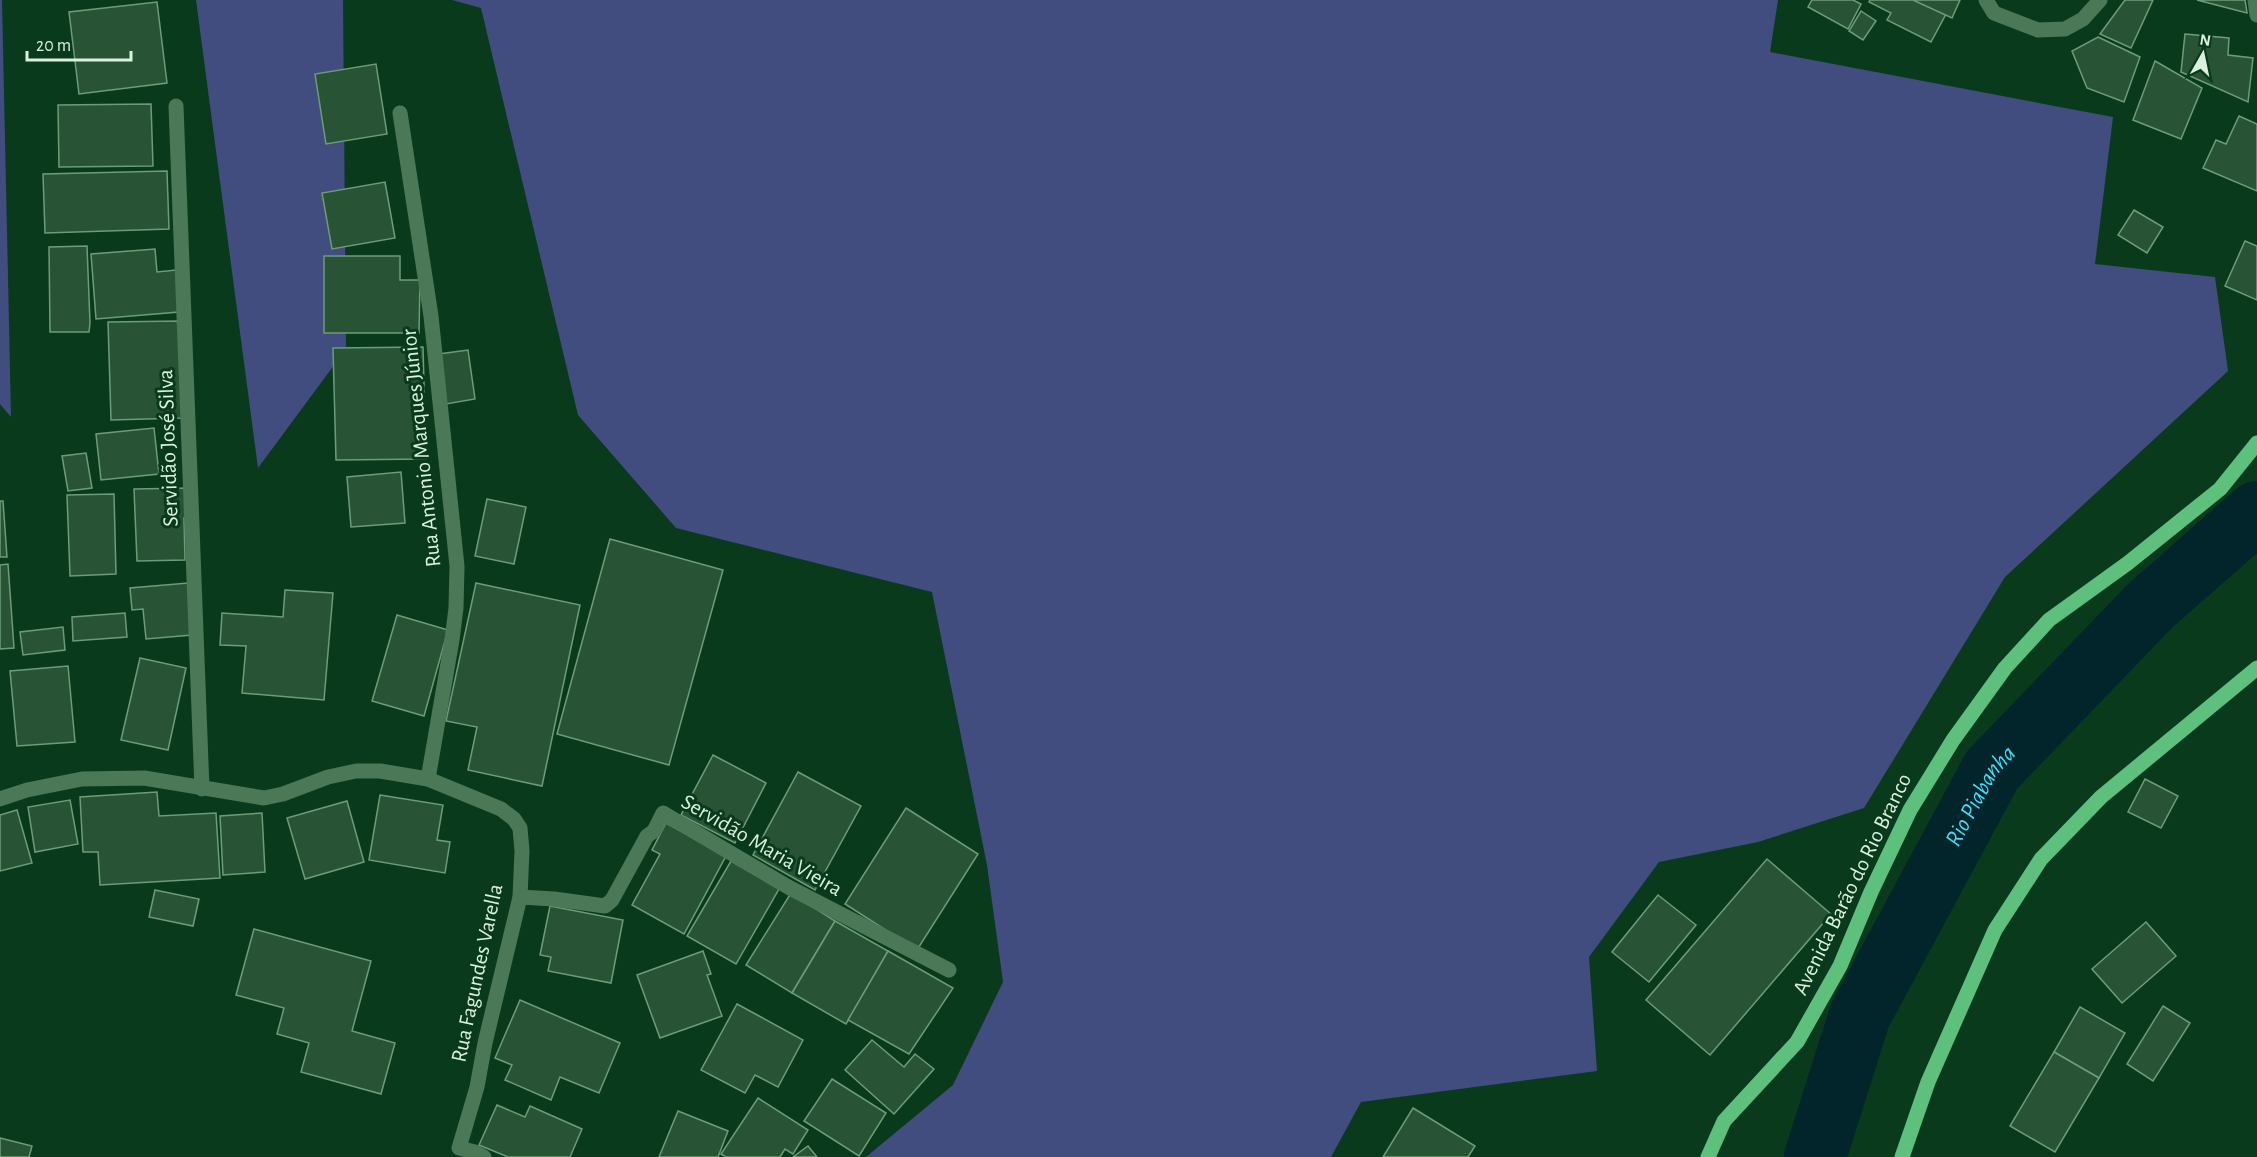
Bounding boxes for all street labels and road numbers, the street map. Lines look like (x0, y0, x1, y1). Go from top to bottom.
street label: Rua Antonio Marques Júnior (398, 328, 444, 568)
street label: Servidão José Silva (154, 369, 182, 527)
street label: Avenida Barão do Rio Branco (1789, 770, 1915, 998)
street label: Servidão Maria Vieira (678, 790, 846, 900)
street label: Rua Fagundes Varella (447, 882, 507, 1064)

